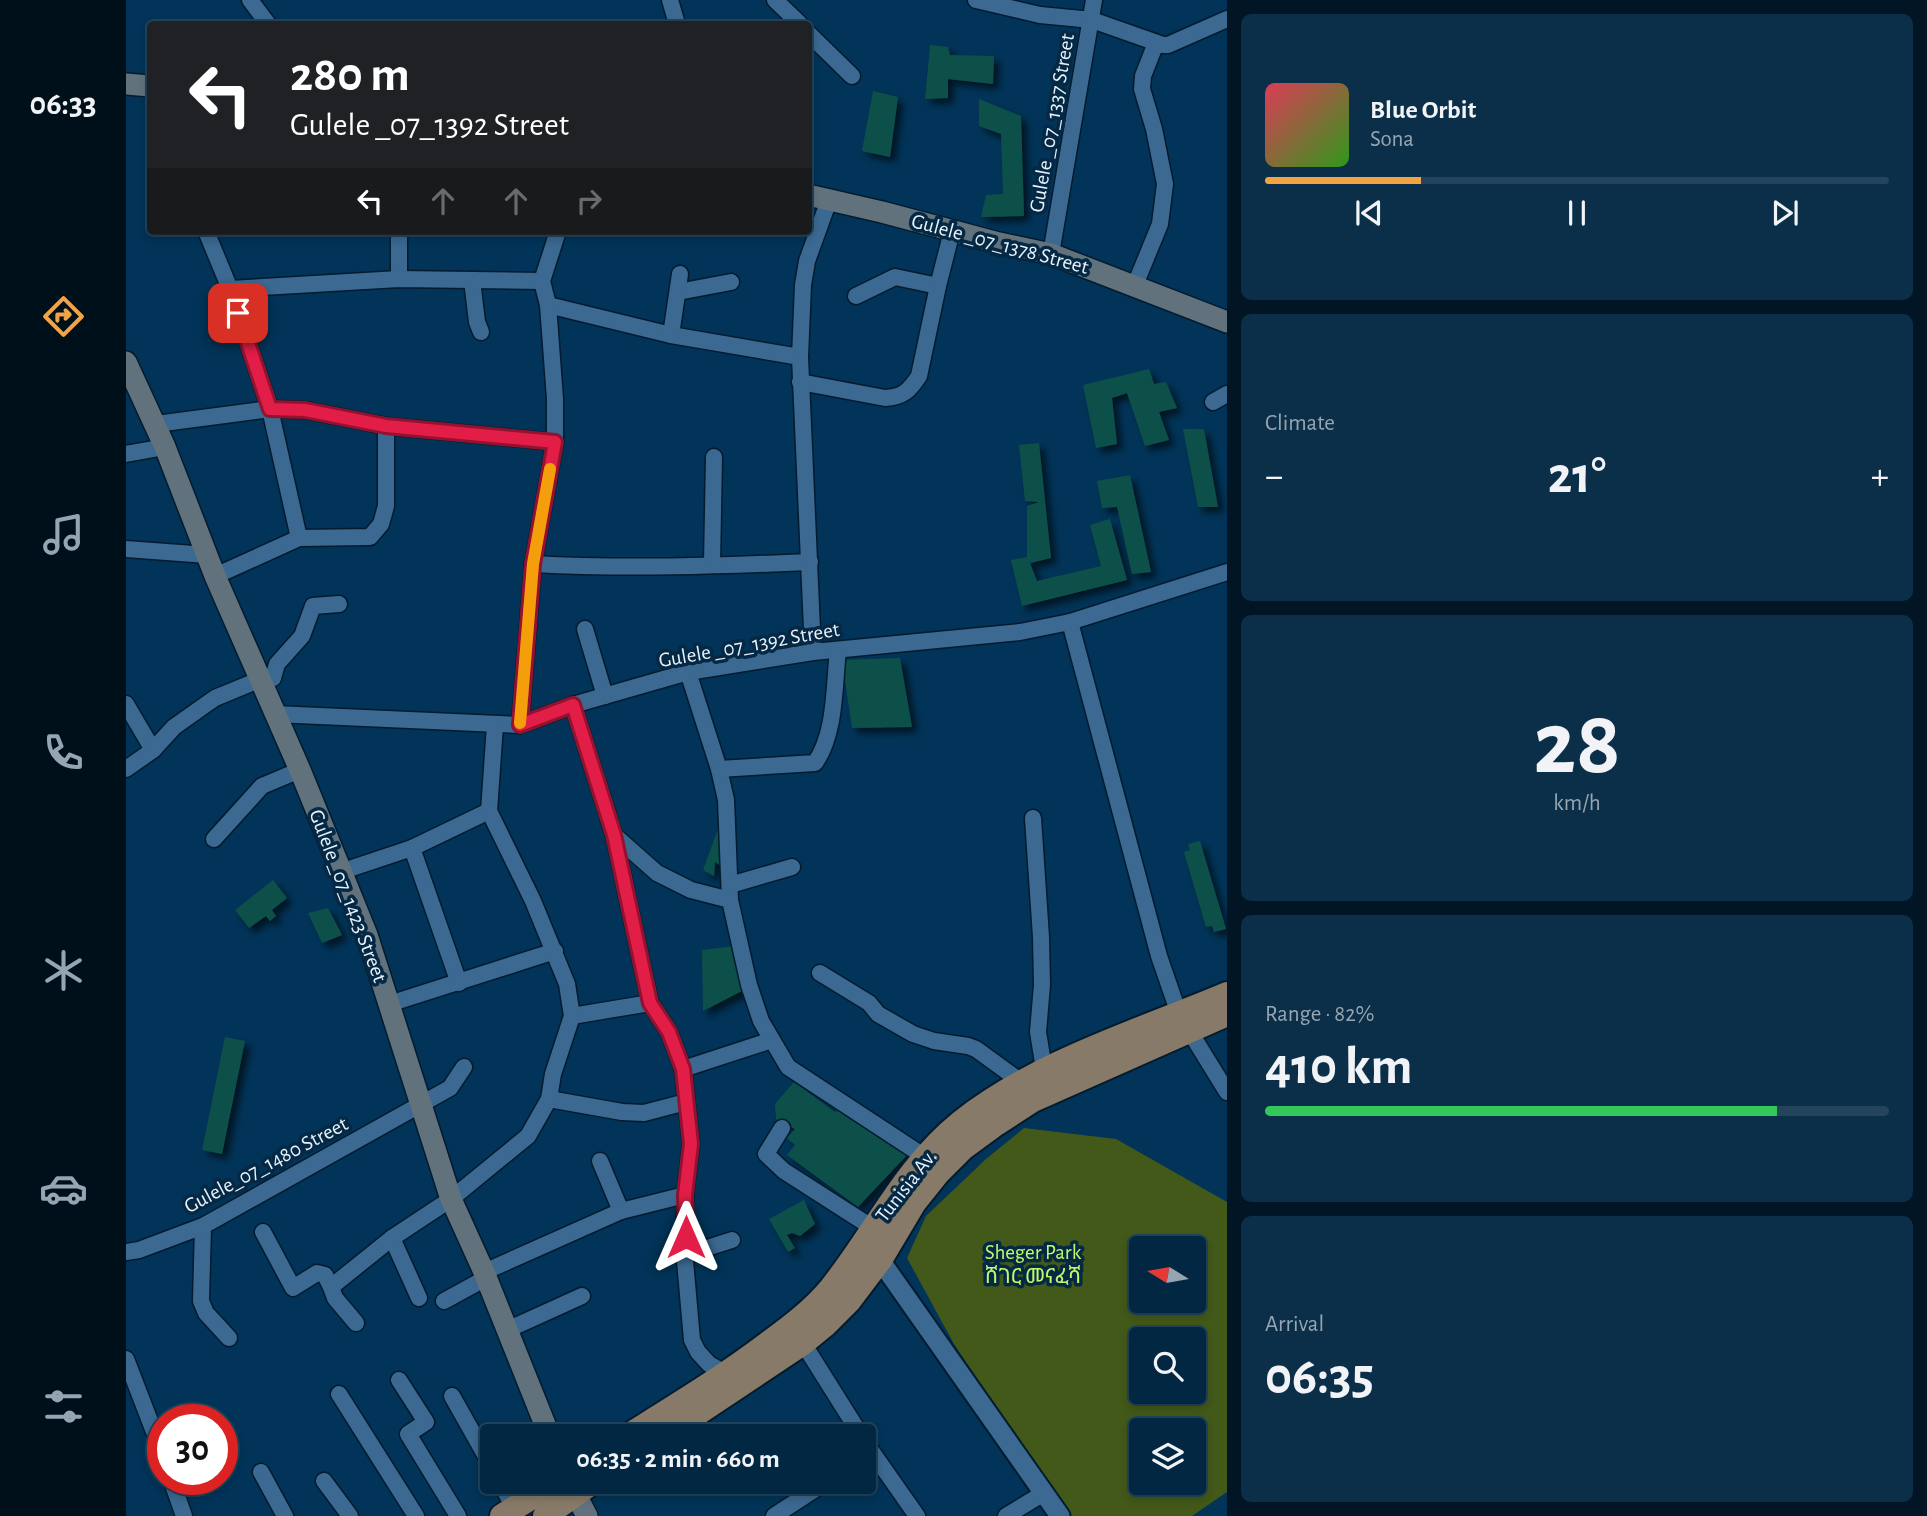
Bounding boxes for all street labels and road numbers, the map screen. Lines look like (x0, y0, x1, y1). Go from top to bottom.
street label: Gulele _07_1337 Street (1026, 32, 1078, 214)
street label: Gulele _07_1378 Street (909, 210, 1091, 278)
street label: Gulele _07_1392 Street (657, 619, 841, 671)
street label: Gulele _07_1423 Street (305, 807, 391, 986)
street label: Gulele_07_1480 Street (181, 1113, 352, 1217)
street label: Tunisia Av. (872, 1146, 940, 1226)

